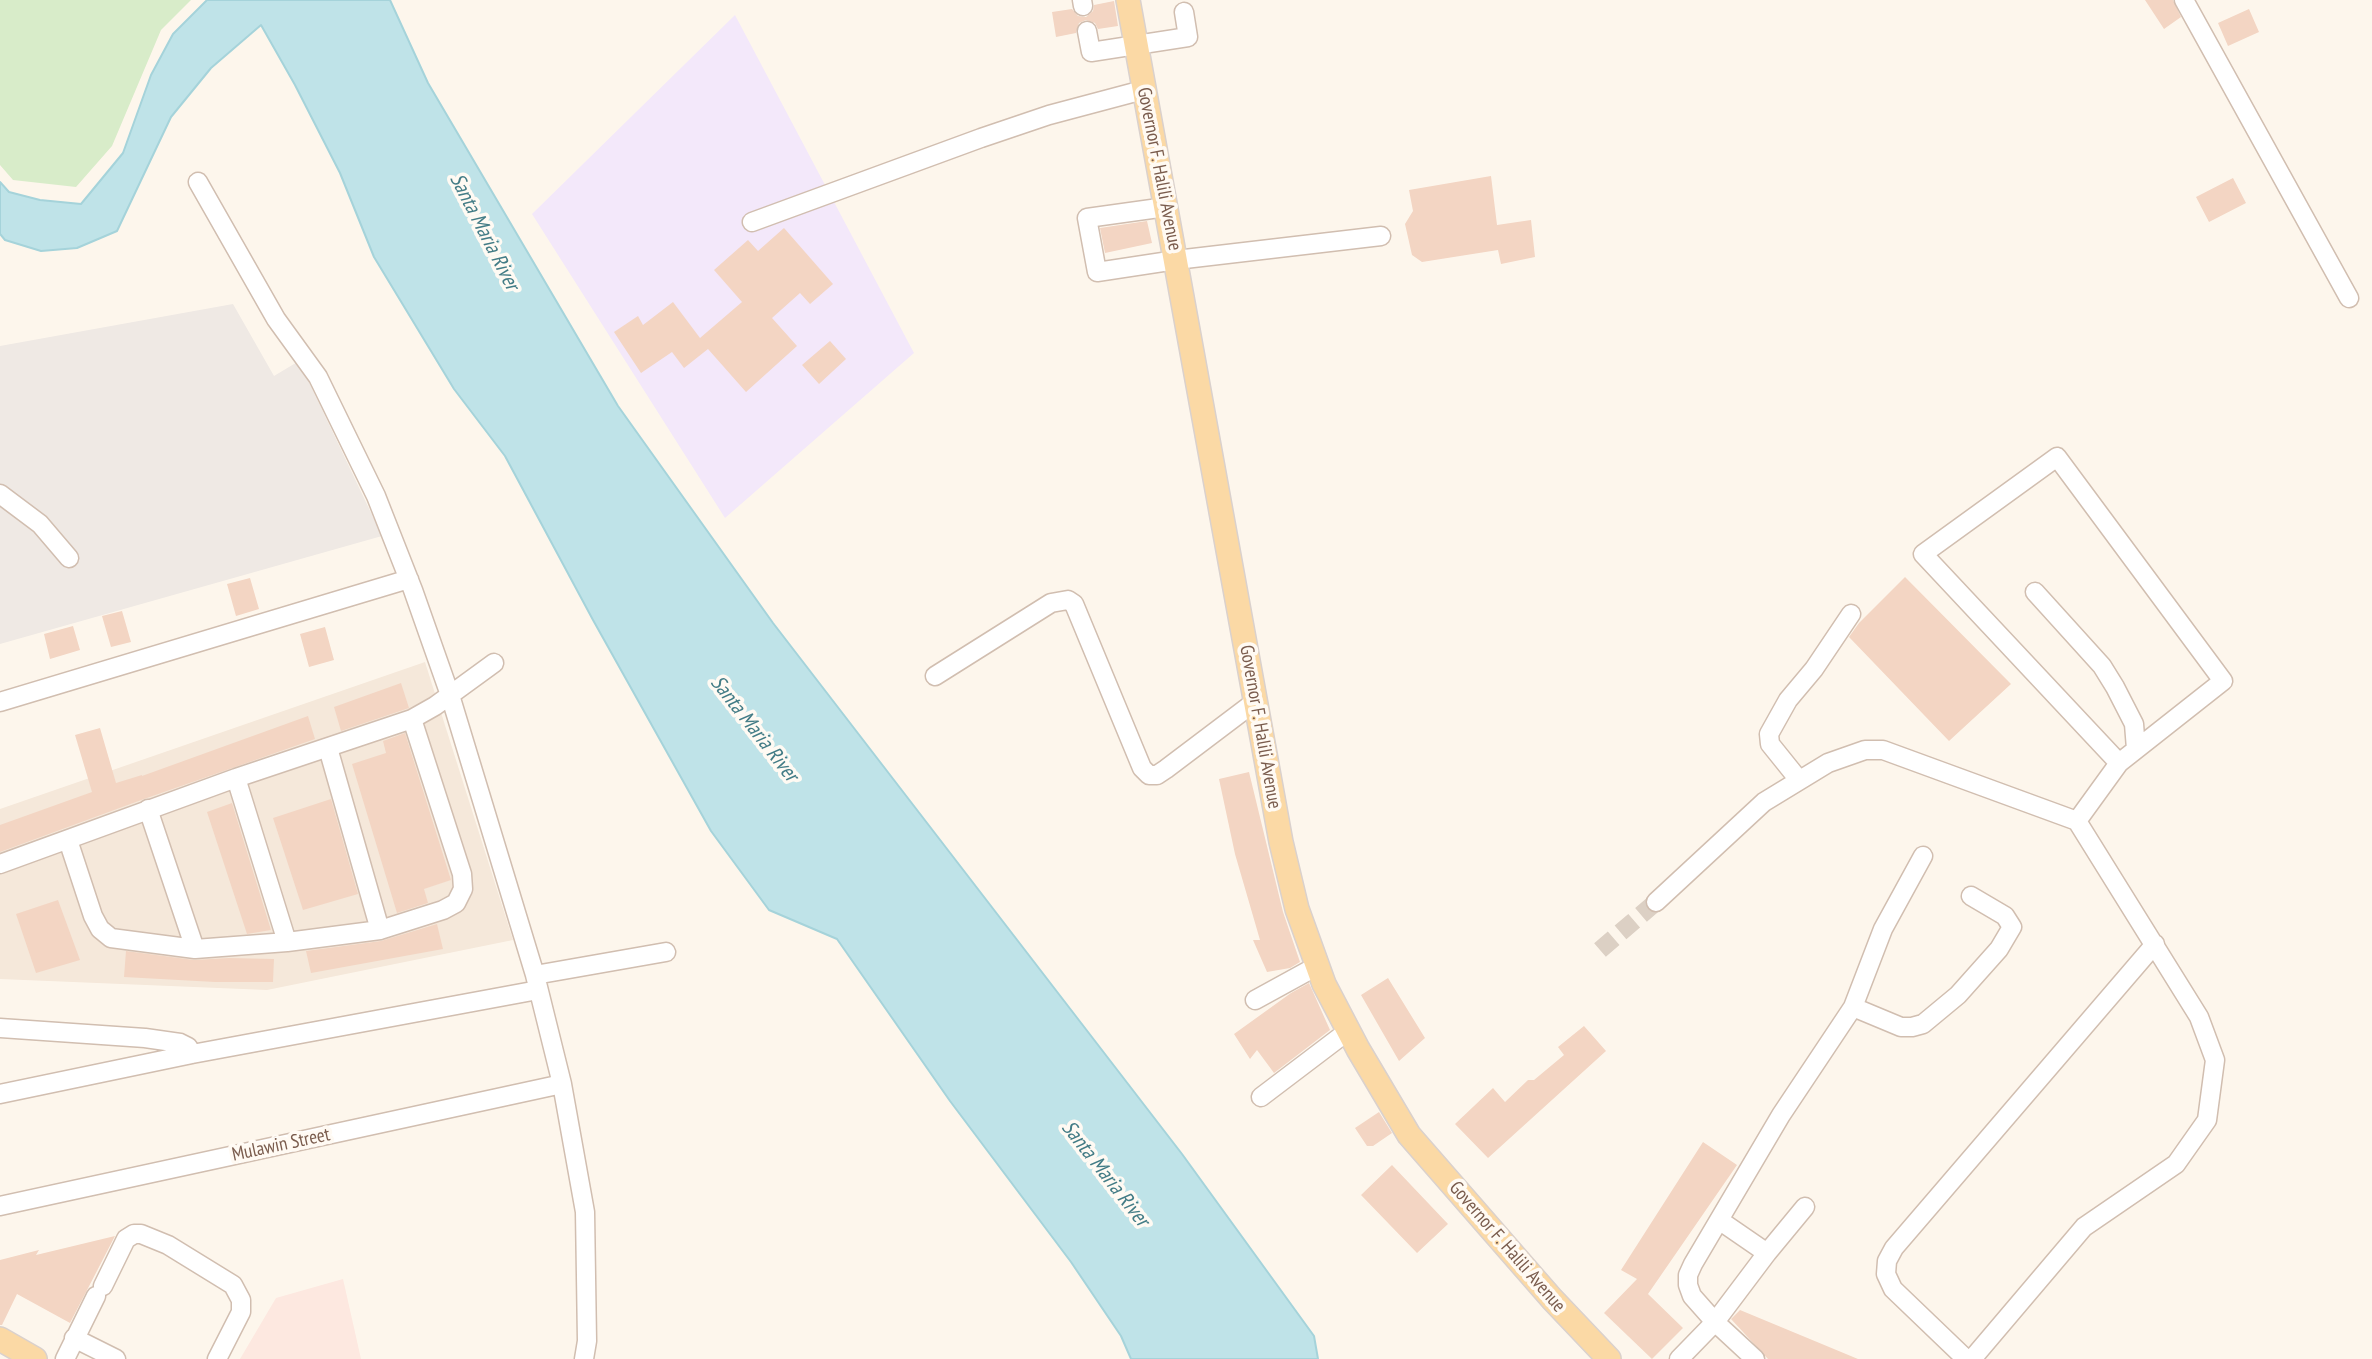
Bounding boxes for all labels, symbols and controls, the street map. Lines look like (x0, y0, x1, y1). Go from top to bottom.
street label: Governor F. Halili Avenue (1132, 85, 1186, 253)
water label: Santa Maria River (444, 170, 524, 294)
street label: Governor F. Halili Avenue (1234, 643, 1286, 811)
water label: Santa Maria River (705, 671, 803, 787)
water label: Santa Maria River (1056, 1116, 1154, 1232)
street label: Mulawin Street (230, 1124, 332, 1166)
street label: Governor F. Halili Avenue (1444, 1177, 1570, 1317)

